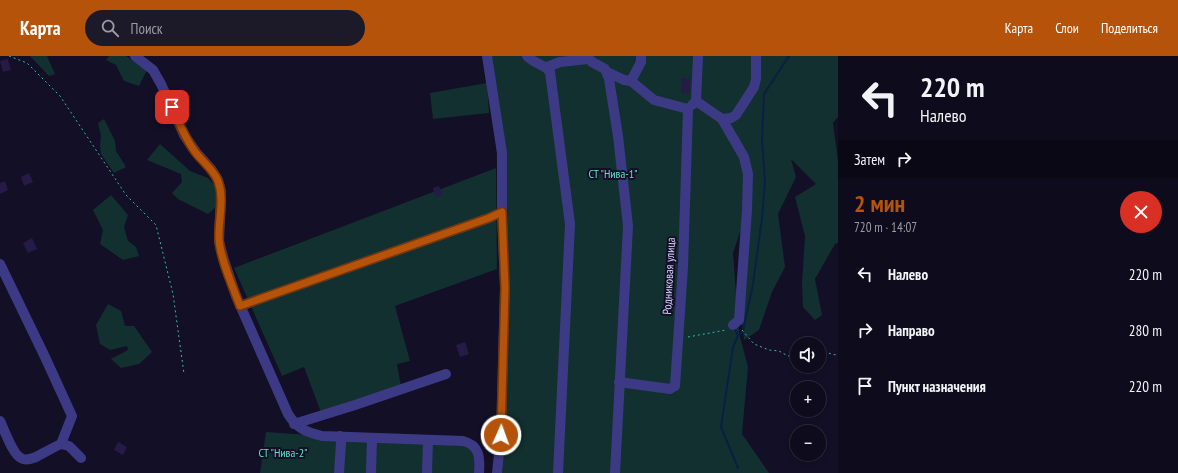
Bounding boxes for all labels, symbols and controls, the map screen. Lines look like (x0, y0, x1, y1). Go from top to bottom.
search box (85, 10, 365, 46)
text: Карта (20, 16, 61, 40)
icon: search (99, 17, 121, 39)
text: Поиск (131, 19, 163, 38)
text: Карта (1005, 19, 1033, 37)
text: Слои (1055, 19, 1079, 37)
text: Поделиться (1101, 19, 1158, 37)
text: 220 m (920, 68, 984, 105)
icon: left (854, 72, 906, 124)
pin (155, 90, 189, 124)
icon: arrive (161, 96, 183, 118)
text: Налево (920, 104, 967, 127)
icon: right (893, 148, 915, 170)
text: Затем (854, 150, 885, 169)
park label: СТ "Нива-1" (588, 166, 638, 181)
text: 2 мин (854, 188, 905, 219)
button: close (1120, 191, 1162, 233)
text: 720 m · 14:07 (854, 219, 917, 236)
street label: Родниковая улица (659, 237, 678, 315)
icon: left (854, 263, 876, 285)
text: Налево (888, 265, 928, 284)
text: 220 m (1129, 265, 1162, 284)
icon: right (854, 319, 876, 341)
text: Направо (888, 321, 935, 340)
text: 280 m (1129, 321, 1162, 340)
map controls (790, 337, 826, 461)
button: sound (790, 337, 826, 373)
icon: arrive (854, 375, 876, 397)
text: Пункт назначения (888, 377, 986, 396)
text: 220 m (1129, 377, 1162, 396)
button: + (790, 381, 826, 417)
position arrow (480, 414, 522, 456)
button: − (790, 425, 826, 461)
park label: СТ "Нива-2" (258, 445, 308, 460)

